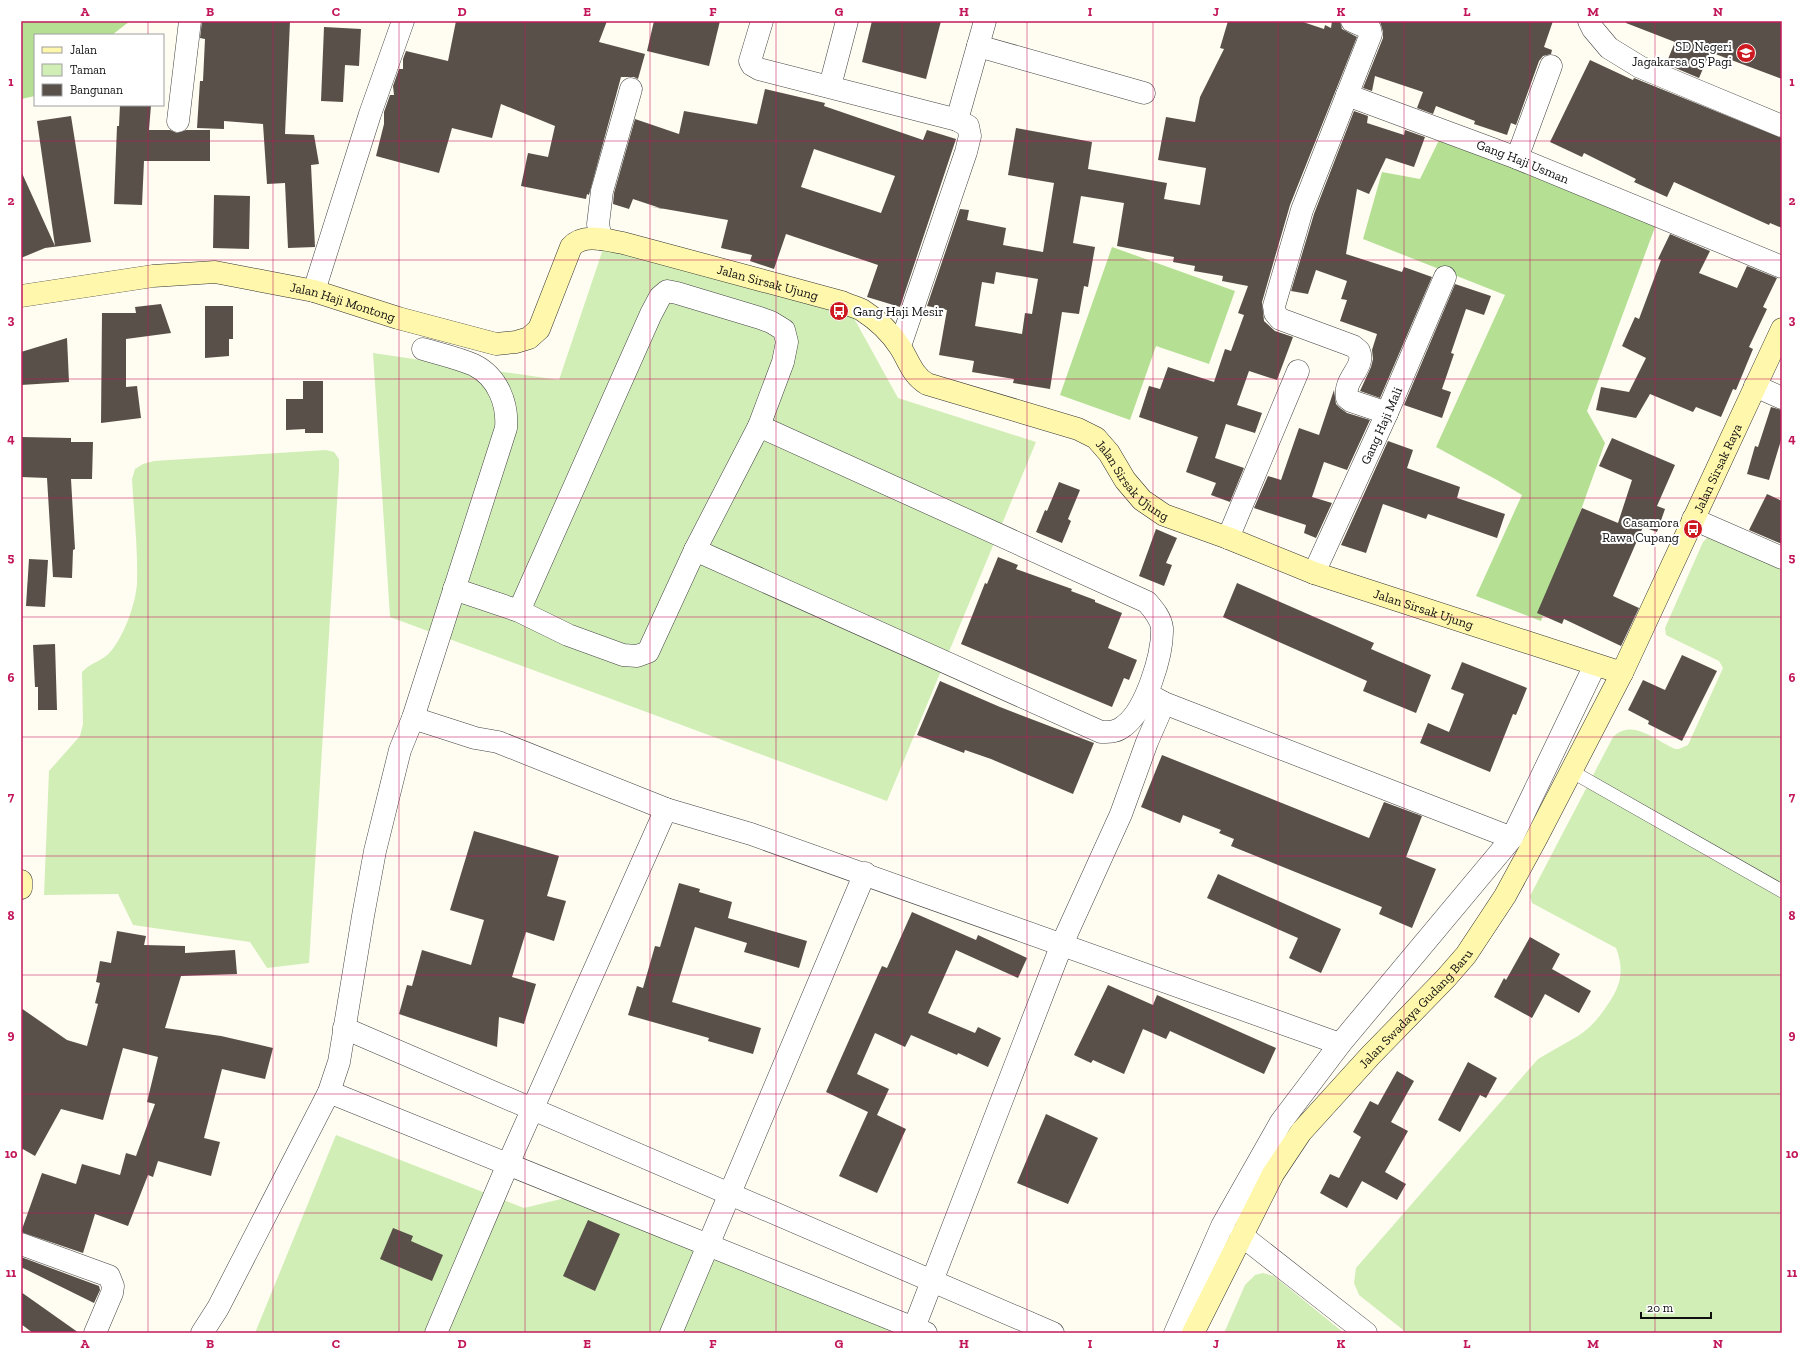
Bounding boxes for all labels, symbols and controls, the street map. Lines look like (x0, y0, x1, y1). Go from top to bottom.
text: A (81, 4, 90, 19)
text: B (206, 4, 214, 19)
text: C (332, 4, 340, 19)
text: D (457, 4, 467, 19)
text: E (583, 4, 591, 19)
text: F (709, 4, 717, 19)
text: G (835, 4, 844, 19)
text: H (959, 4, 969, 19)
text: I (1088, 4, 1093, 19)
text: J (1213, 4, 1219, 19)
text: K (1337, 4, 1346, 19)
text: L (1463, 4, 1471, 19)
text: M (1587, 4, 1599, 19)
text: N (1713, 4, 1723, 19)
legend (34, 34, 164, 106)
place label: SD Negeri Jagakarsa 05 Pagi (1632, 39, 1732, 69)
school or university icon: SD Negeri Jagakarsa 05 Pagi (1735, 42, 1757, 64)
text: Jalan (70, 43, 97, 57)
text: Taman (70, 63, 106, 77)
text: 1 (8, 74, 14, 89)
text: 1 (1789, 74, 1795, 89)
text: Bangunan (70, 83, 123, 97)
street label: Gang Haji Usman (1474, 137, 1572, 187)
text: 2 (8, 193, 15, 208)
text: 2 (1789, 193, 1796, 208)
street label: Jalan Sirsak Ujung (716, 262, 820, 303)
street label: Jalan Haji Montong (289, 280, 397, 325)
bus stop icon: Gang Haji Mesir (828, 300, 850, 322)
place label: Gang Haji Mesir (853, 304, 944, 320)
text: 3 (8, 312, 15, 327)
text: 3 (1789, 312, 1796, 327)
street label: Gang Haji Mali (1358, 384, 1405, 467)
street label: Jalan Sirsak Raya (1691, 421, 1745, 515)
text: 4 (7, 431, 15, 446)
text: 4 (1788, 431, 1796, 446)
street label: Jalan Sirsak Ujung (1093, 437, 1170, 524)
place label: Casamora Rawa Cupang (1602, 515, 1680, 545)
bus stop icon: Casamora Rawa Cupang (1682, 518, 1704, 540)
text: 5 (8, 550, 15, 565)
text: 5 (1789, 550, 1796, 565)
street label: Jalan Sirsak Ujung (1372, 586, 1475, 632)
text: 6 (8, 670, 15, 685)
text: 6 (1789, 670, 1796, 685)
text: 7 (8, 789, 15, 804)
text: 7 (1789, 789, 1796, 804)
text: 8 (7, 908, 15, 923)
text: 8 (1788, 908, 1796, 923)
street label: Jalan Swadaya Gudang Baru (1356, 946, 1476, 1071)
text: 9 (8, 1027, 15, 1042)
text: 9 (1789, 1027, 1796, 1042)
text: 10 (5, 1146, 18, 1161)
text: 10 (1786, 1146, 1799, 1161)
text: 11 (6, 1265, 17, 1280)
text: 11 (1787, 1265, 1798, 1280)
scale bar (1641, 1294, 1711, 1320)
text: 20 m (1647, 1301, 1674, 1315)
text: A (81, 1336, 90, 1351)
text: B (206, 1336, 214, 1351)
text: C (332, 1336, 340, 1351)
text: D (457, 1336, 467, 1351)
text: E (583, 1336, 591, 1351)
text: F (709, 1336, 717, 1351)
text: G (835, 1336, 844, 1351)
text: H (959, 1336, 969, 1351)
text: I (1088, 1336, 1093, 1351)
text: J (1213, 1336, 1219, 1351)
text: K (1337, 1336, 1346, 1351)
text: L (1463, 1336, 1471, 1351)
text: M (1587, 1336, 1599, 1351)
text: N (1713, 1336, 1723, 1351)

